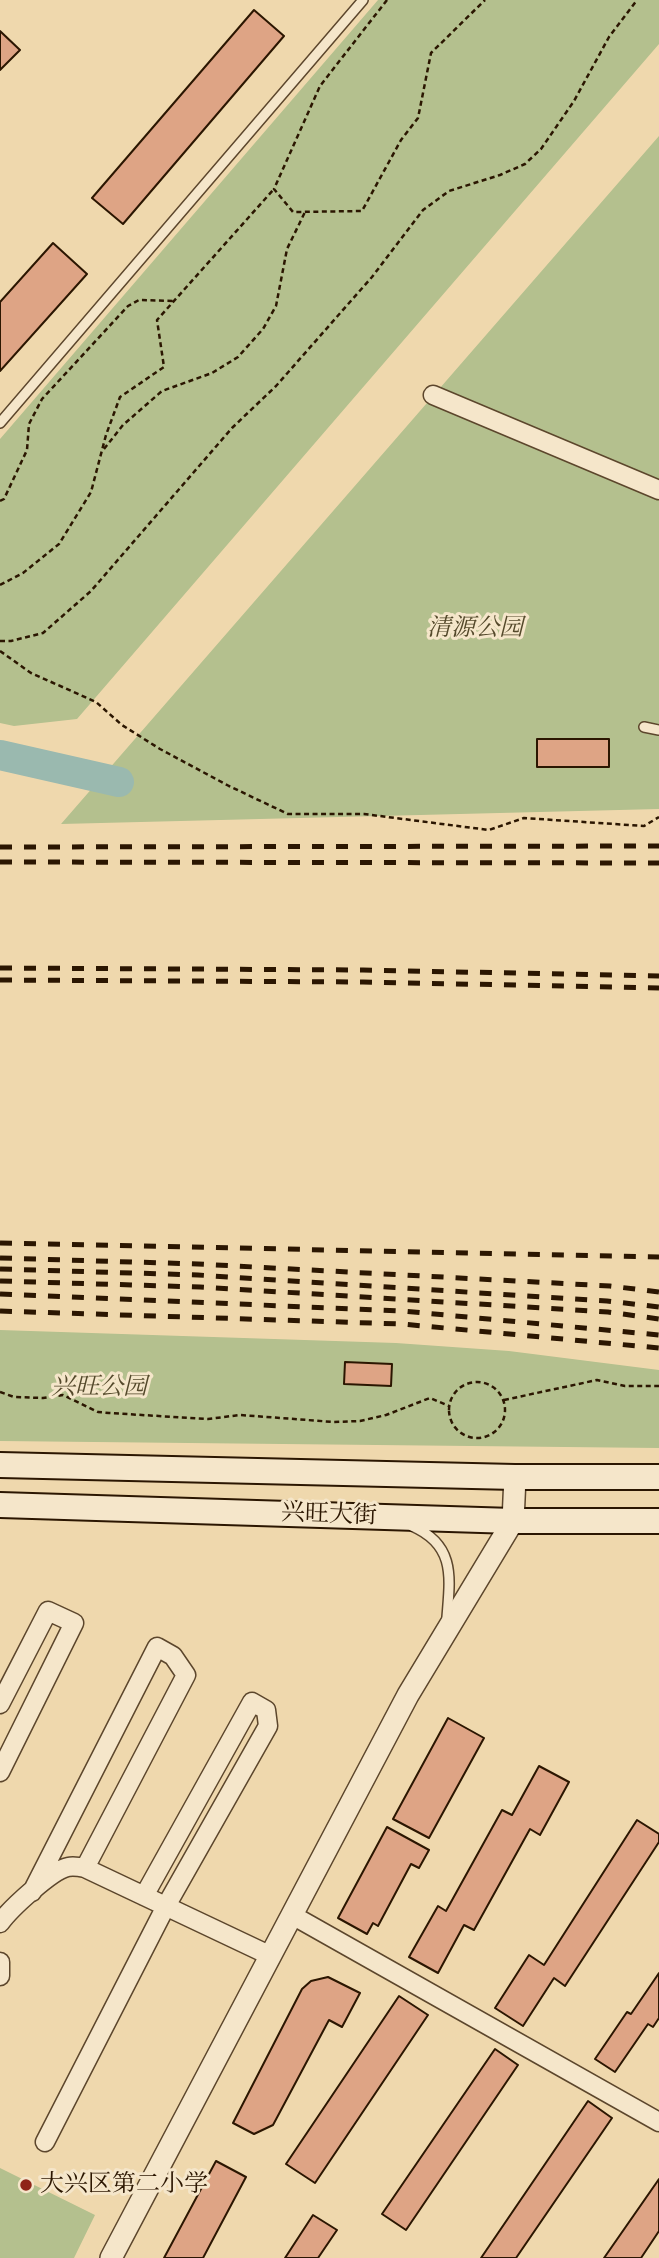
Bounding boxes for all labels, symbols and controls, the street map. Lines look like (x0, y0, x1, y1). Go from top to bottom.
park label: 清源公园 (427, 615, 523, 643)
park label: 兴旺公园 (51, 1374, 147, 1402)
street label: 兴旺大街 (281, 1499, 377, 1531)
place label: 大兴区第二小学 (40, 2171, 208, 2199)
marker: 大兴区第二小学 (18, 2177, 34, 2193)

